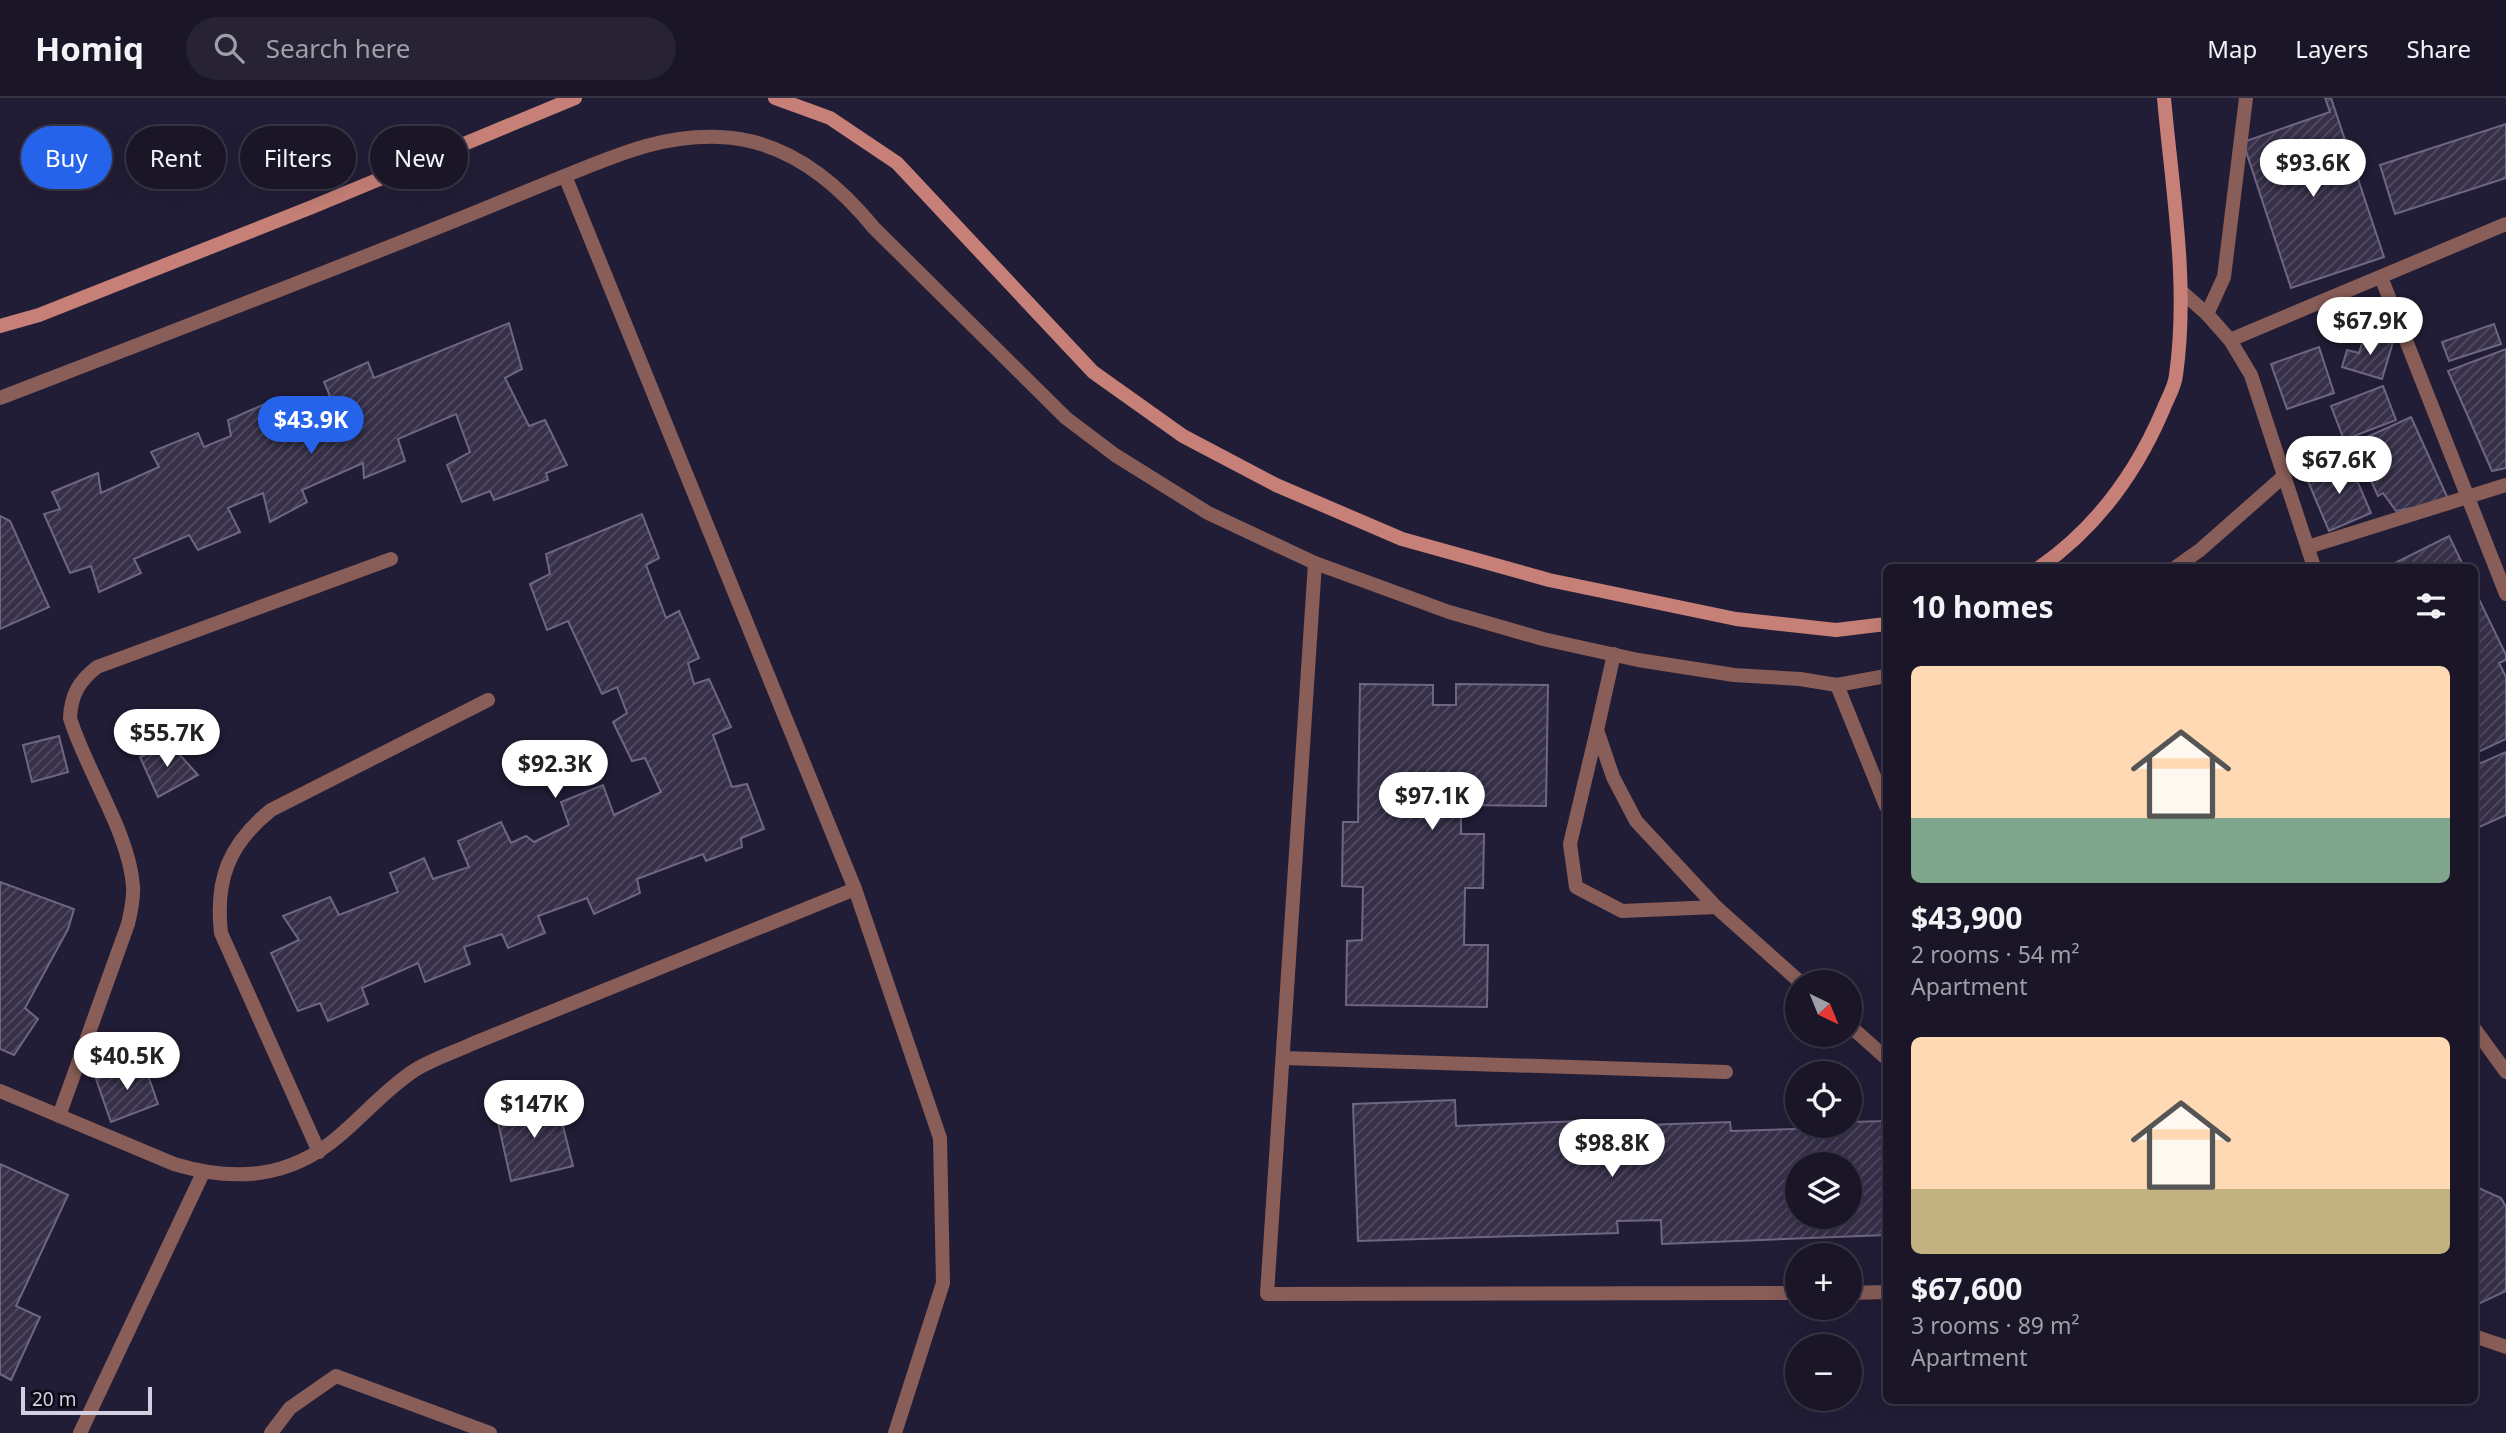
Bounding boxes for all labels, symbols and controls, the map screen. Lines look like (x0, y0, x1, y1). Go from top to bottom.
search box (186, 17, 676, 80)
text: Homiq (35, 26, 144, 71)
icon: search (210, 29, 248, 67)
text: Search here (266, 30, 410, 66)
text: Map (2207, 32, 2257, 65)
text: Layers (2295, 32, 2369, 65)
text: Share (2407, 32, 2471, 65)
chip: Buy (21, 126, 112, 189)
chip: Rent (126, 126, 226, 189)
chip: Filters (240, 126, 356, 189)
chip: New (370, 126, 468, 189)
pin: $93.6K (2256, 140, 2370, 199)
text: $93.6K (2276, 146, 2350, 178)
pin: $67.9K (2313, 298, 2427, 357)
text: $67.9K (2333, 304, 2407, 336)
pin: $43.9K (254, 396, 368, 456)
text: $43.9K (274, 403, 348, 435)
pin: $67.6K (2282, 436, 2396, 496)
text: $67.6K (2302, 443, 2376, 475)
text: 10 homes (1911, 586, 2054, 627)
icon: filters (2412, 587, 2450, 625)
pin: $55.7K (110, 710, 224, 769)
icon: home (2118, 711, 2244, 837)
text: $55.7K (130, 716, 204, 748)
pin: $92.3K (498, 740, 612, 800)
text: $92.3K (518, 747, 592, 779)
pin: $97.1K (1375, 772, 1489, 832)
text: $97.1K (1395, 779, 1469, 811)
text: $43,900 (1911, 897, 2023, 938)
text: 2 rooms · 54 m² (1911, 938, 2080, 970)
north arrow (1785, 970, 1862, 1046)
map controls (1785, 970, 1862, 1411)
text: Apartment (1911, 970, 2028, 1002)
pin: $40.5K (70, 1032, 184, 1092)
text: $40.5K (90, 1039, 164, 1071)
button: locate (1785, 1061, 1862, 1138)
pin: $147K (485, 1080, 583, 1140)
icon: home (2118, 1082, 2244, 1208)
text: $147K (500, 1087, 568, 1119)
pin: $98.8K (1555, 1119, 1669, 1179)
text: $98.8K (1575, 1126, 1649, 1158)
button: layers (1785, 1152, 1862, 1229)
button: + (1785, 1243, 1862, 1320)
text: $67,600 (1911, 1268, 2023, 1309)
text: 3 rooms · 89 m² (1911, 1309, 2080, 1341)
button: − (1785, 1334, 1862, 1411)
text: Apartment (1911, 1341, 2028, 1373)
scale bar (21, 1384, 152, 1416)
text: 20 m (32, 1386, 76, 1412)

